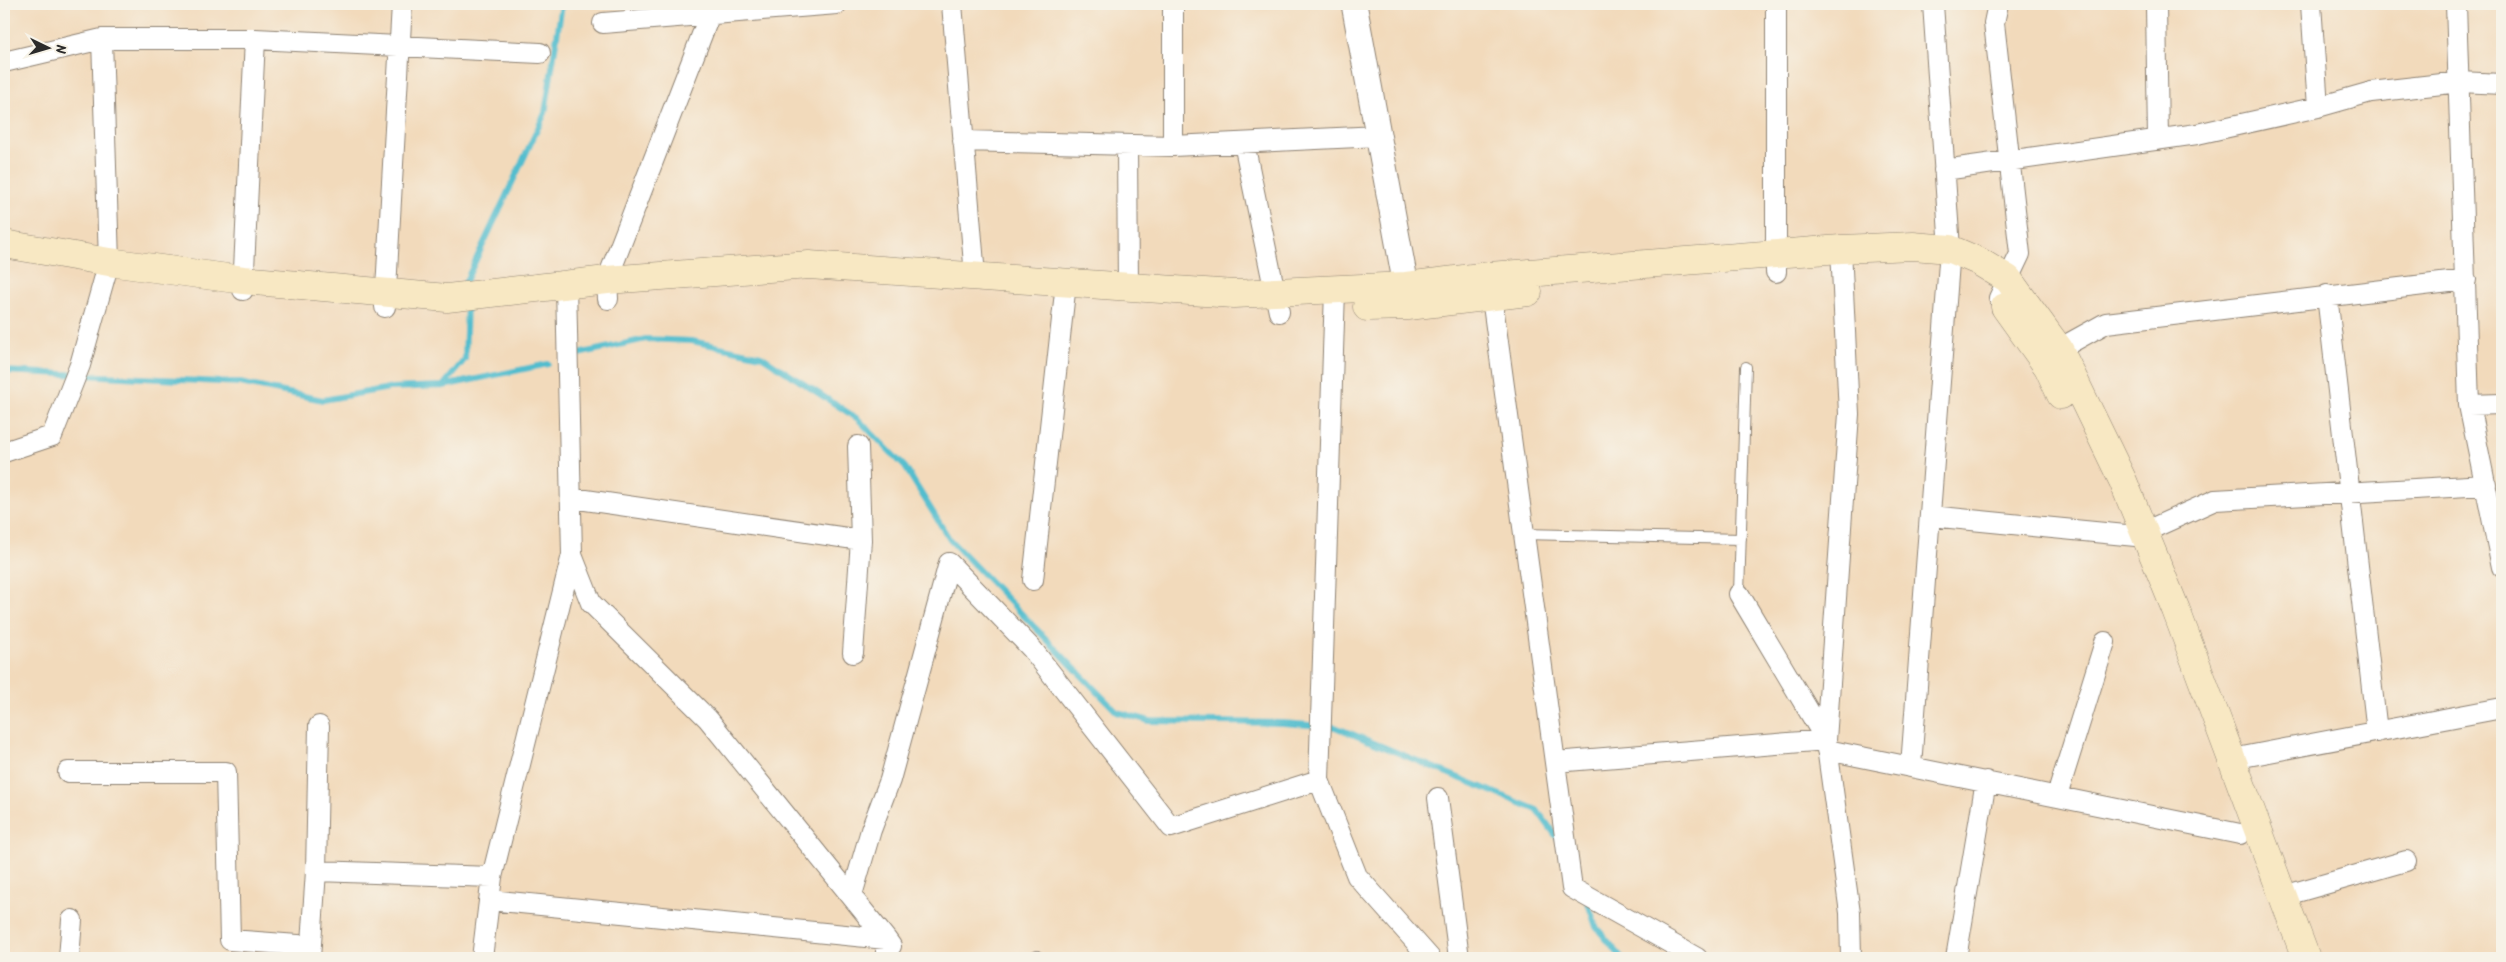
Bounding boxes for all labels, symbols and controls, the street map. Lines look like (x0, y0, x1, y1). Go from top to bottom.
north arrow (22, 22, 72, 72)
text: N (49, 44, 71, 55)

